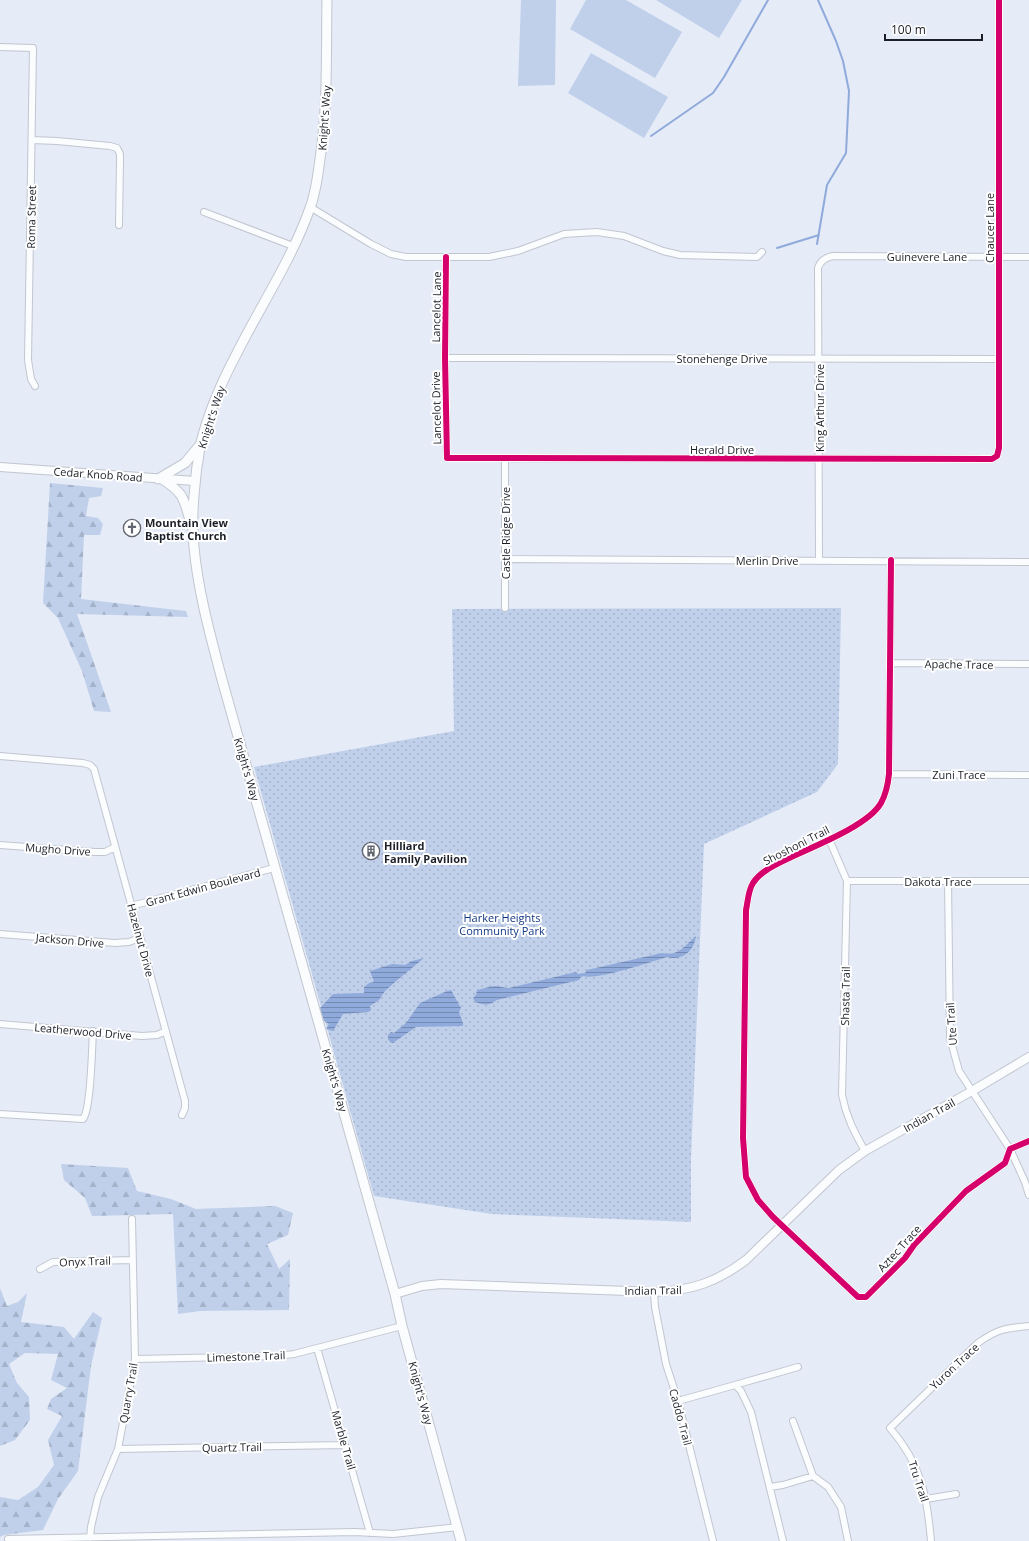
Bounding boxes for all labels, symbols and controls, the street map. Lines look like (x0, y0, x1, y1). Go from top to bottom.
scale bar (885, 16, 982, 42)
text: 100 m (891, 21, 926, 38)
street label: Knight's Way (314, 84, 334, 151)
street label: Roma Street (23, 185, 39, 249)
street label: Chaucer Lane (982, 193, 997, 263)
street label: Guinevere Lane (887, 249, 967, 264)
street label: Lancelot Lane (428, 271, 444, 343)
street label: Stonehenge Drive (676, 351, 768, 366)
street label: King Arthur Drive (812, 364, 827, 452)
street label: Lancelot Drive (428, 371, 444, 445)
street label: Knight's Way (194, 383, 228, 450)
street label: Herald Drive (690, 442, 754, 457)
street label: Cedar Knob Road (53, 463, 143, 485)
street label: Castle Ridge Drive (498, 487, 513, 579)
place label: Mountain View Baptist Church (145, 515, 229, 543)
church icon: Mountain View Baptist Church (122, 518, 142, 538)
street label: Merlin Drive (736, 553, 798, 568)
street label: Apache Trace (924, 656, 994, 672)
street label: Knight's Way (231, 736, 263, 803)
street label: Zuni Trace (932, 767, 986, 782)
street label: Shoshoni Trail (760, 822, 832, 868)
place label: Hilliard Family Pavilion (384, 838, 467, 866)
street label: Mugho Drive (25, 839, 91, 859)
building icon: Hilliard Family Pavilion (361, 841, 381, 861)
street label: Grant Edwin Boulevard (144, 864, 262, 910)
street label: Dakota Trace (904, 874, 972, 889)
street label: Hazelnut Drive (124, 902, 158, 978)
park label: Harker Heights Community Park (459, 910, 545, 938)
street label: Jackson Drive (34, 929, 105, 950)
street label: Shasta Trail (837, 966, 853, 1026)
street label: Ute Trail (942, 1002, 960, 1046)
street label: Leatherwood Drive (34, 1019, 132, 1043)
street label: Knight's Way (319, 1047, 351, 1114)
street label: Indian Trail (900, 1095, 958, 1135)
street label: Aztec Trace (874, 1221, 924, 1275)
street label: Onyx Trail (59, 1253, 111, 1269)
street label: Indian Trail (624, 1282, 682, 1298)
street label: Yuron Trace (926, 1339, 982, 1393)
street label: Limestone Trail (206, 1347, 286, 1365)
street label: Knight's Way (405, 1360, 437, 1427)
street label: Quarry Trail (115, 1362, 141, 1424)
street label: Caddo Trail (666, 1387, 696, 1447)
street label: Marble Trail (328, 1408, 360, 1472)
street label: Quartz Trail (202, 1439, 262, 1455)
street label: Tru Trail (905, 1459, 933, 1503)

